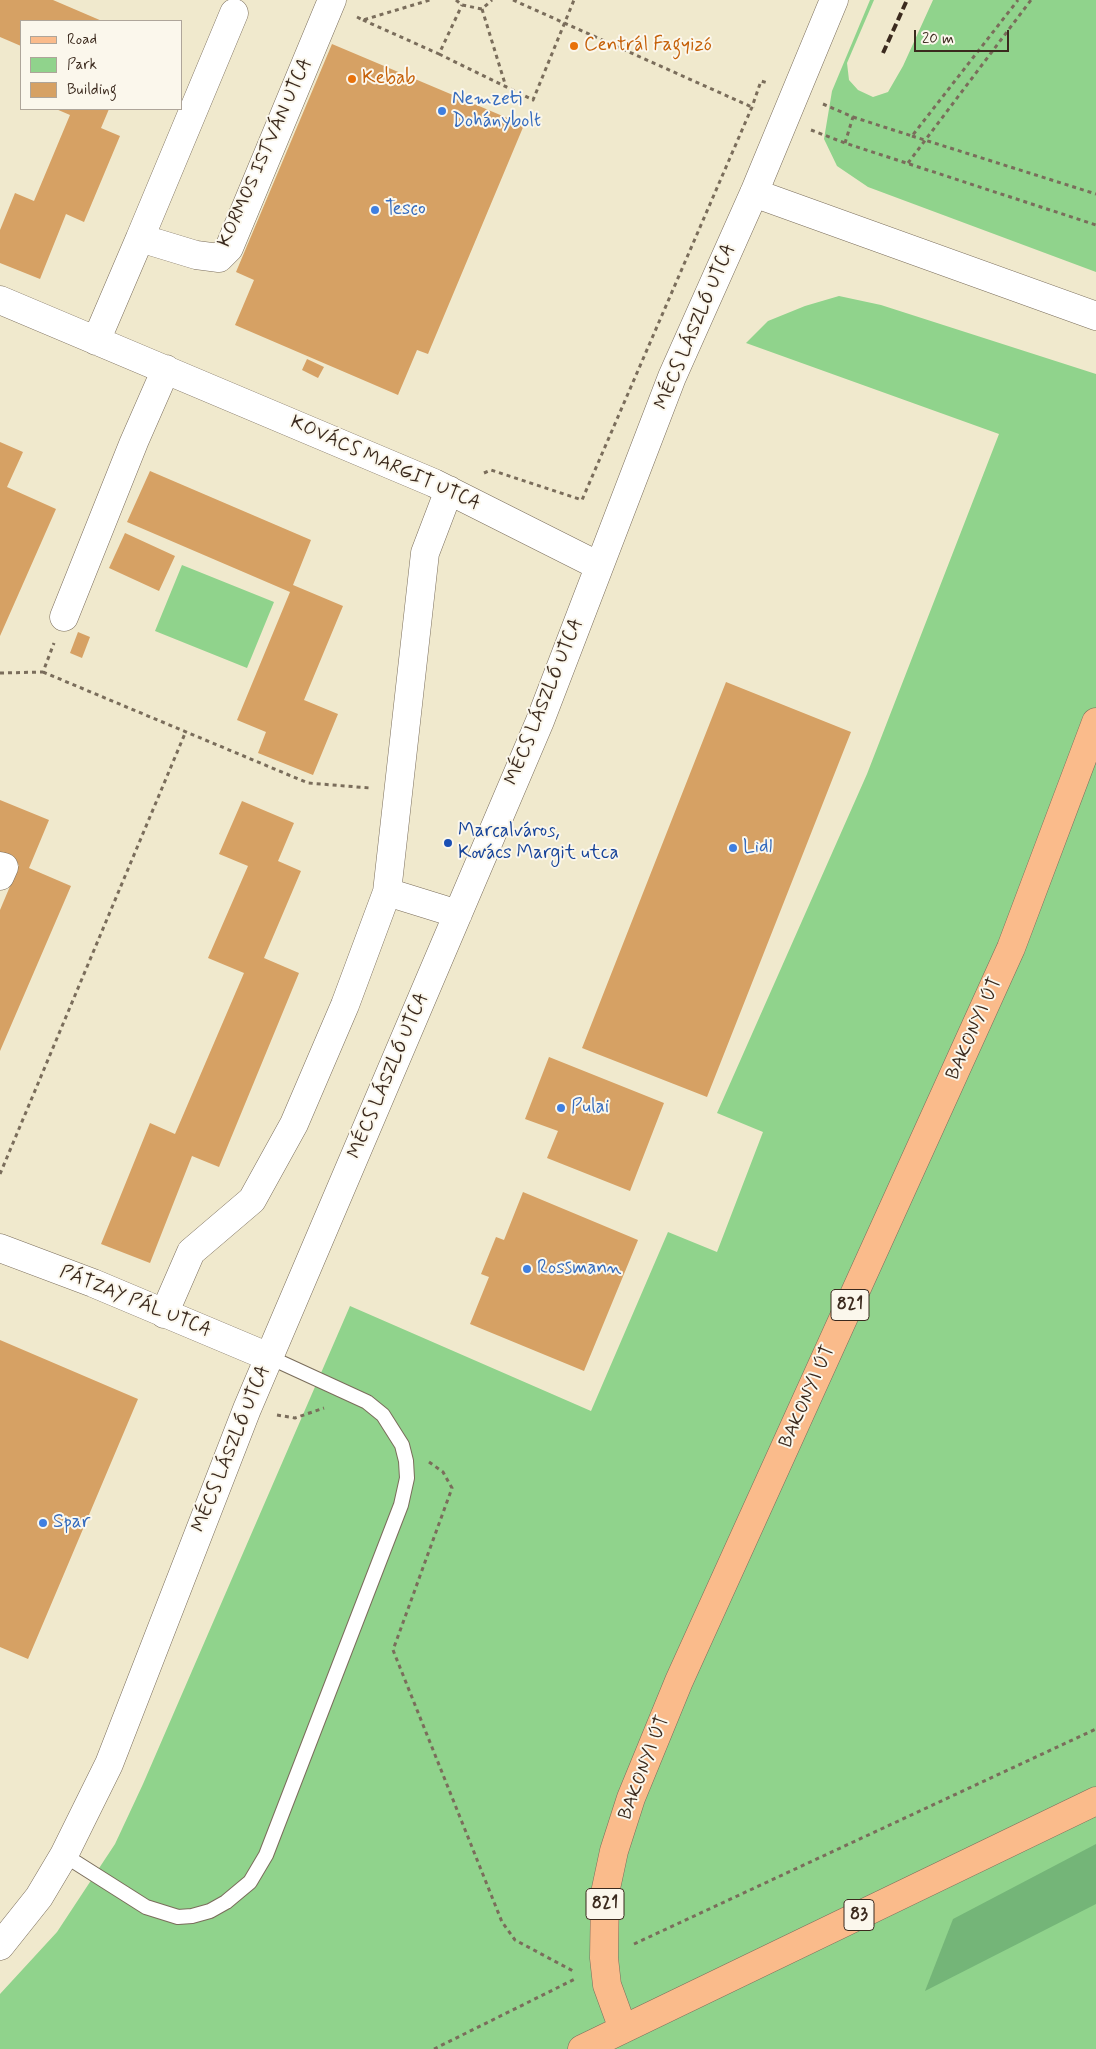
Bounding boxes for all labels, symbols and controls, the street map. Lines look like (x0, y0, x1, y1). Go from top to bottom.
legend (20, 20, 182, 110)
scale bar (916, 20, 1011, 52)
text: 20 m (922, 29, 954, 49)
text: Road (67, 30, 97, 50)
place label: Centrál Fagyizó (584, 35, 712, 57)
marker: Centrál Fagyizó (568, 40, 580, 52)
text: Park (67, 55, 97, 75)
street label: KORMOS ISTVÁN UTCA (214, 55, 318, 251)
place label: Kebab (362, 68, 415, 90)
marker: Kebab (346, 73, 358, 85)
text: Building (67, 80, 117, 100)
place label: Nemzeti Dohánybolt (452, 89, 541, 133)
marker: Nemzeti Dohánybolt (436, 105, 448, 117)
place label: Tesco (385, 199, 426, 221)
marker: Tesco (369, 204, 381, 216)
street label: MÉCS LÁSZLÓ UTCA (651, 241, 741, 413)
street label: KOVÁCS MARGIT UTCA (286, 412, 484, 516)
street label: MÉCS LÁSZLÓ UTCA (501, 615, 589, 789)
place label: Marcalváros, Kovács Margit utca (458, 821, 619, 865)
marker: Marcalváros, Kovács Margit utca (442, 837, 454, 849)
place label: Lidl (743, 837, 772, 859)
marker: Lidl (727, 842, 739, 854)
street label: BAKONYI ÚT (942, 974, 1008, 1084)
street label: MÉCS LÁSZLÓ UTCA (344, 990, 434, 1162)
place label: Pulai (571, 1097, 609, 1119)
marker: Pulai (555, 1102, 567, 1114)
place label: Rossmann (537, 1258, 621, 1280)
street label: PÁTZAY PÁL UTCA (56, 1261, 214, 1343)
marker: Rossmann (521, 1263, 533, 1275)
road number: 821 (831, 1290, 869, 1320)
street label: BAKONYI ÚT (775, 1342, 841, 1452)
street label: MÉCS LÁSZLÓ UTCA (188, 1362, 276, 1536)
place label: Spar (53, 1512, 90, 1534)
marker: Spar (37, 1517, 49, 1529)
street label: BAKONYI ÚT (615, 1713, 675, 1823)
road number: 821 (586, 1888, 624, 1920)
road number: 83 (844, 1900, 874, 1930)

